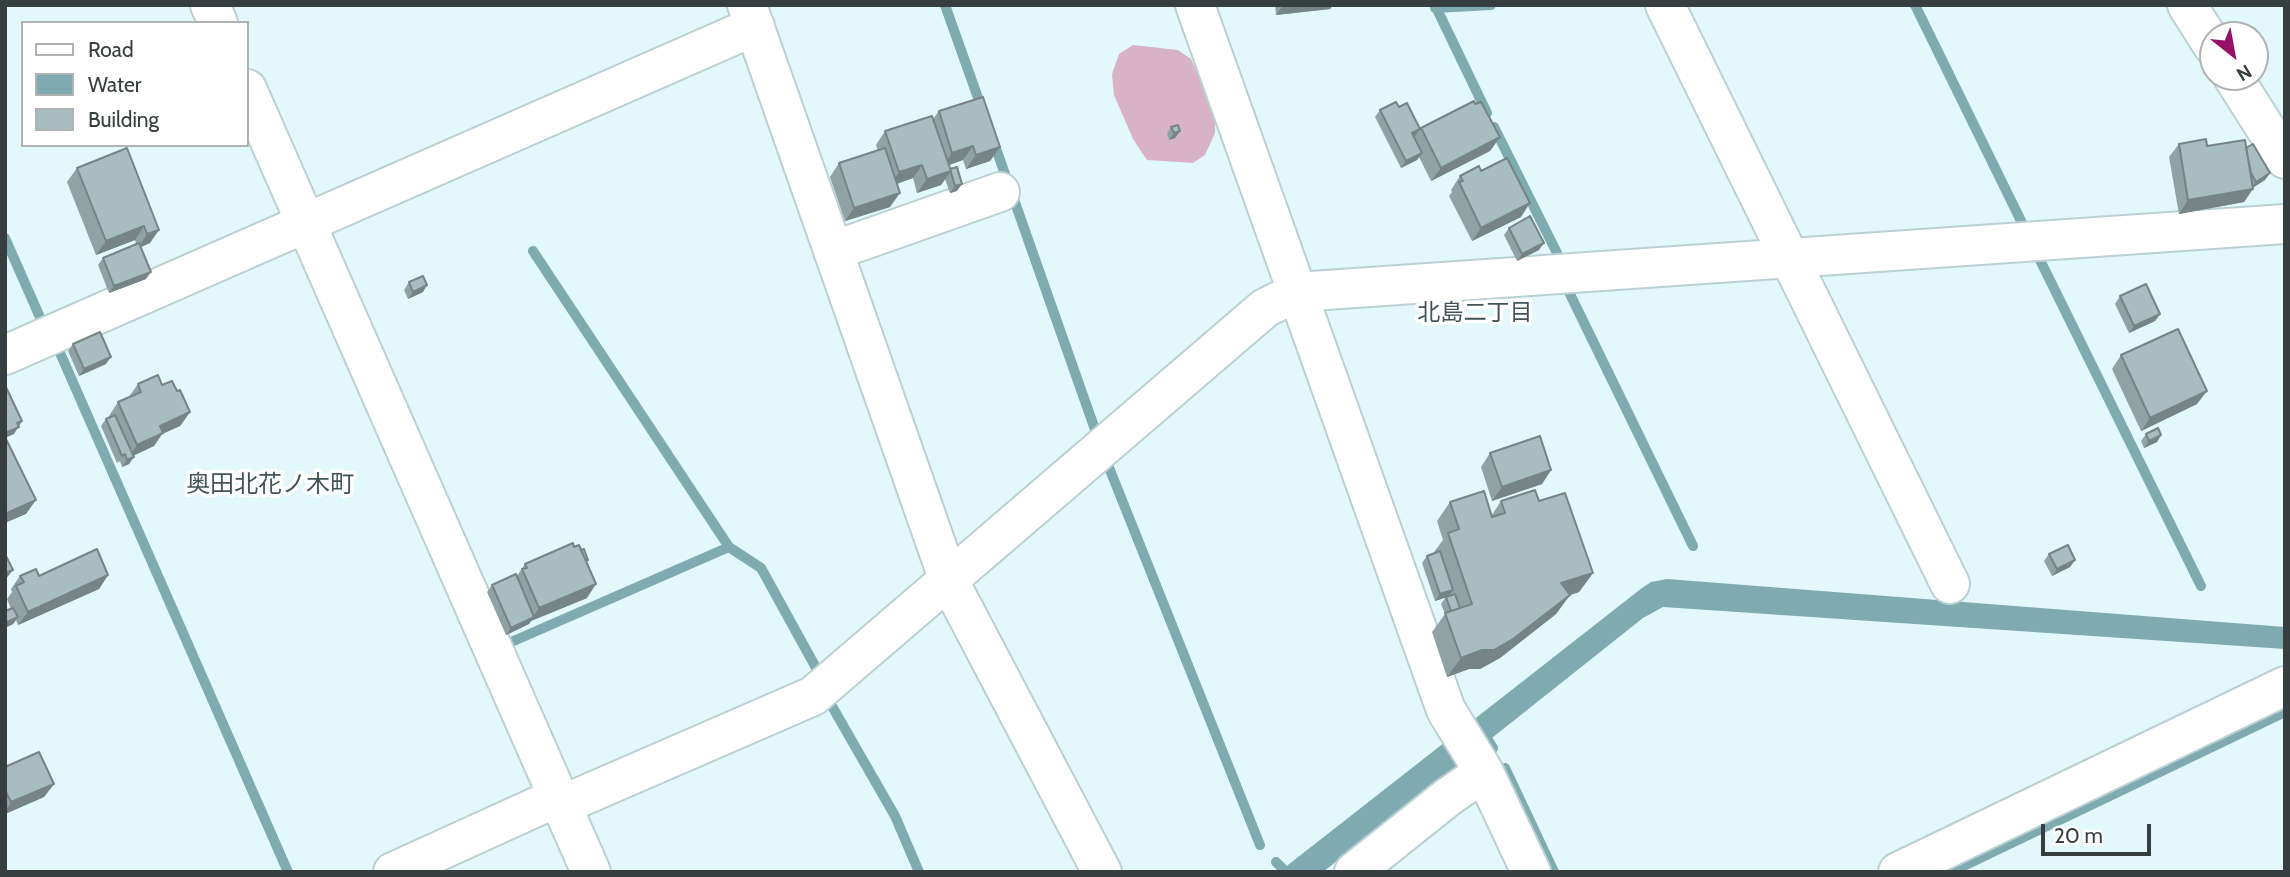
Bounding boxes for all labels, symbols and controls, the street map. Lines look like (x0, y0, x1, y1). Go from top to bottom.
legend (21, 21, 248, 147)
north arrow (2199, 21, 2269, 91)
text: Road (88, 37, 134, 62)
text: N (2232, 59, 2256, 86)
text: Water (88, 72, 141, 97)
text: Building (88, 107, 159, 132)
district label: 北島二丁目 (1418, 299, 1532, 327)
district label: 奥田北花ノ木町 (186, 471, 354, 499)
scale bar (2045, 810, 2155, 854)
text: 20 m (2054, 823, 2103, 848)

